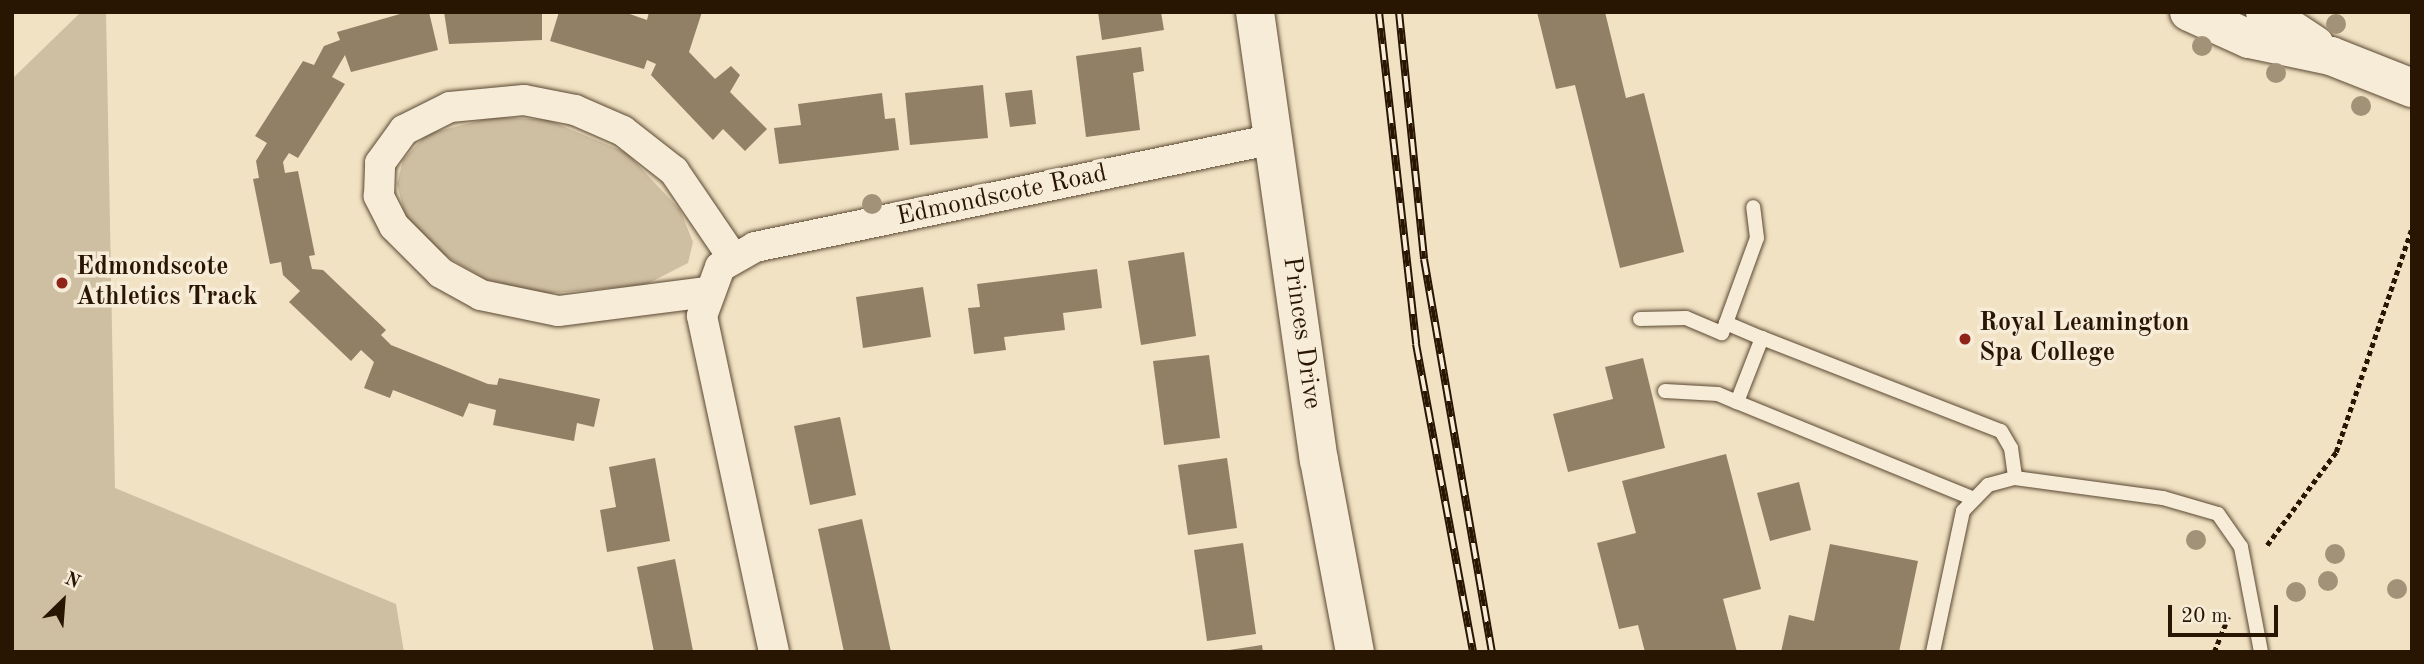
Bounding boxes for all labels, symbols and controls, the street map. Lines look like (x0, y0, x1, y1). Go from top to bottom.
street label: Edmondscote Road (894, 158, 1110, 234)
place label: Edmondscote Athletics Track (76, 252, 258, 314)
street label: Princes Drive (1275, 255, 1327, 411)
marker: Edmondscote Athletics Track (54, 275, 70, 291)
place label: Royal Leamington Spa College (1979, 308, 2189, 370)
marker: Royal Leamington Spa College (1957, 331, 1973, 347)
north arrow (28, 566, 98, 636)
text: N (61, 570, 83, 593)
scale bar (2172, 590, 2282, 634)
text: 20 m (2181, 606, 2228, 627)

